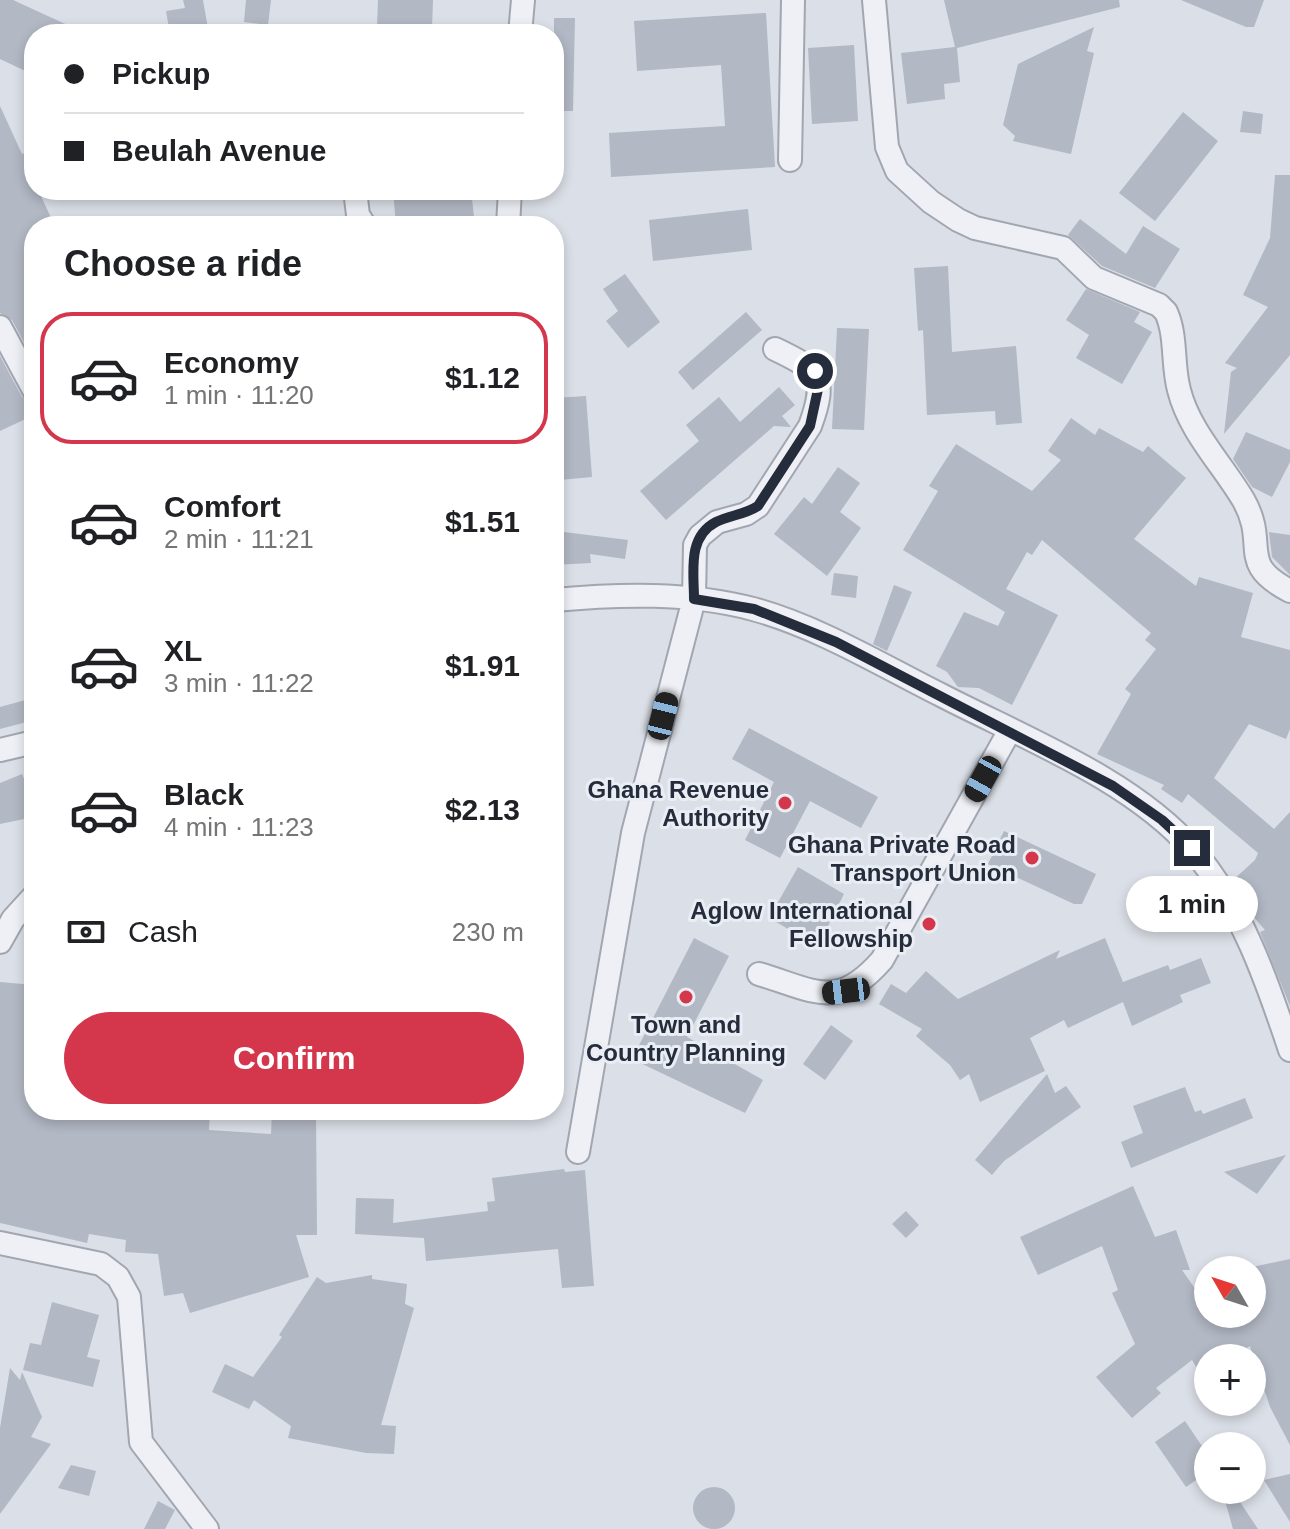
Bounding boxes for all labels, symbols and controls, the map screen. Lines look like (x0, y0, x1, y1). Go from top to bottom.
text: Pickup (112, 57, 210, 90)
text: Beulah Avenue (112, 134, 327, 167)
text: Choose a ride (64, 243, 302, 284)
icon: car (68, 342, 140, 414)
text: Economy (164, 346, 299, 379)
route start (797, 353, 833, 389)
text: $1.12 (445, 361, 520, 394)
text: 1 min · 11:20 (164, 380, 314, 410)
icon: car (68, 486, 140, 558)
text: Comfort (164, 490, 281, 523)
text: $1.51 (445, 505, 520, 538)
text: 2 min · 11:21 (164, 524, 314, 554)
icon: car (68, 630, 140, 702)
text: XL (164, 634, 202, 667)
text: $1.91 (445, 649, 520, 682)
text: 3 min · 11:22 (164, 668, 314, 698)
car (646, 690, 680, 742)
car (961, 752, 1005, 806)
icon: car (68, 774, 140, 846)
place label: Ghana Revenue Authority (588, 776, 770, 831)
text: Black (164, 778, 244, 811)
text: $2.13 (445, 793, 520, 826)
marker: Ghana Revenue Authority (776, 794, 794, 812)
text: 4 min · 11:23 (164, 812, 314, 842)
route end (1174, 830, 1210, 866)
place label: Ghana Private Road Transport Union (788, 831, 1016, 886)
marker: Ghana Private Road Transport Union (1023, 849, 1041, 867)
callout: 1 min (1126, 876, 1258, 932)
text: 1 min (1158, 889, 1226, 919)
place label: Aglow International Fellowship (690, 897, 913, 952)
icon: cash (64, 910, 108, 954)
text: Cash (128, 915, 198, 948)
marker: Aglow International Fellowship (920, 915, 938, 933)
text: 230 m (452, 917, 524, 947)
car (821, 976, 871, 1006)
marker: Town and Country Planning (677, 988, 695, 1006)
place label: Town and Country Planning (586, 1011, 786, 1066)
button: Confirm (64, 1012, 524, 1104)
north arrow (1194, 1256, 1266, 1328)
map controls (1194, 1256, 1266, 1504)
button: + (1194, 1344, 1266, 1416)
button: − (1194, 1432, 1266, 1504)

